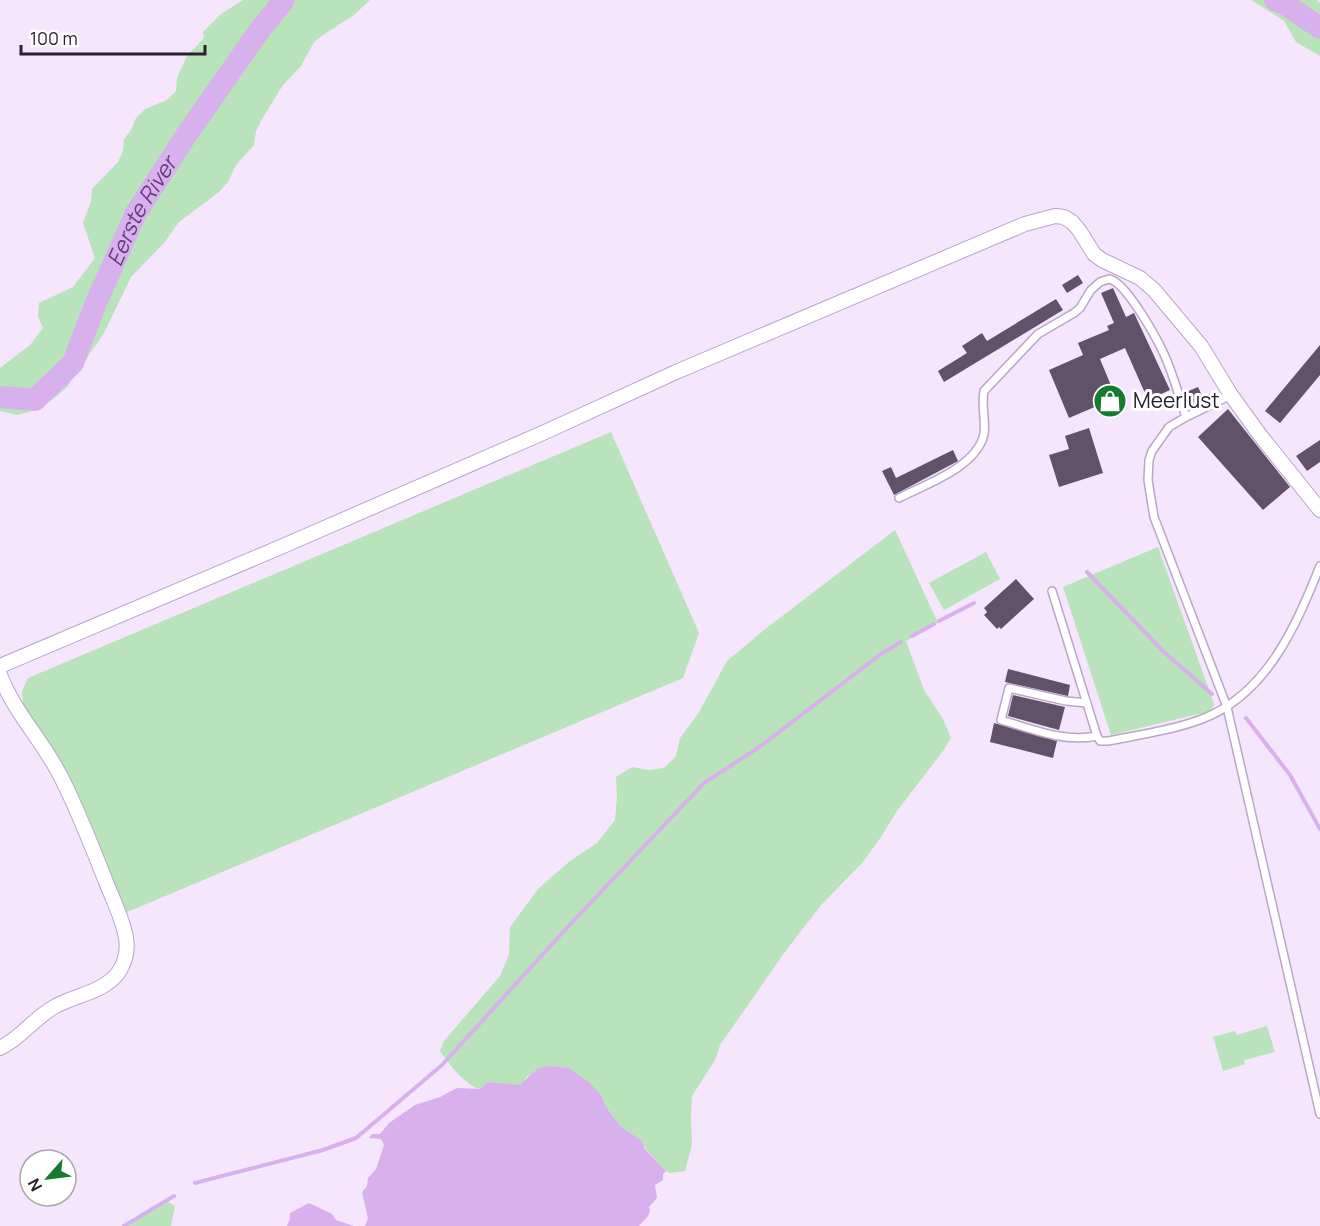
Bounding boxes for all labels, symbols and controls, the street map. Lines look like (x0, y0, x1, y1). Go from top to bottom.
scale bar (21, 18, 206, 56)
text: 100 m (30, 26, 78, 50)
water label: Eerste River (99, 148, 185, 270)
shop icon: Meerlust (1092, 383, 1128, 419)
place label: Meerlust (1133, 386, 1220, 414)
north arrow (18, 1148, 78, 1208)
text: N (22, 1175, 47, 1195)

